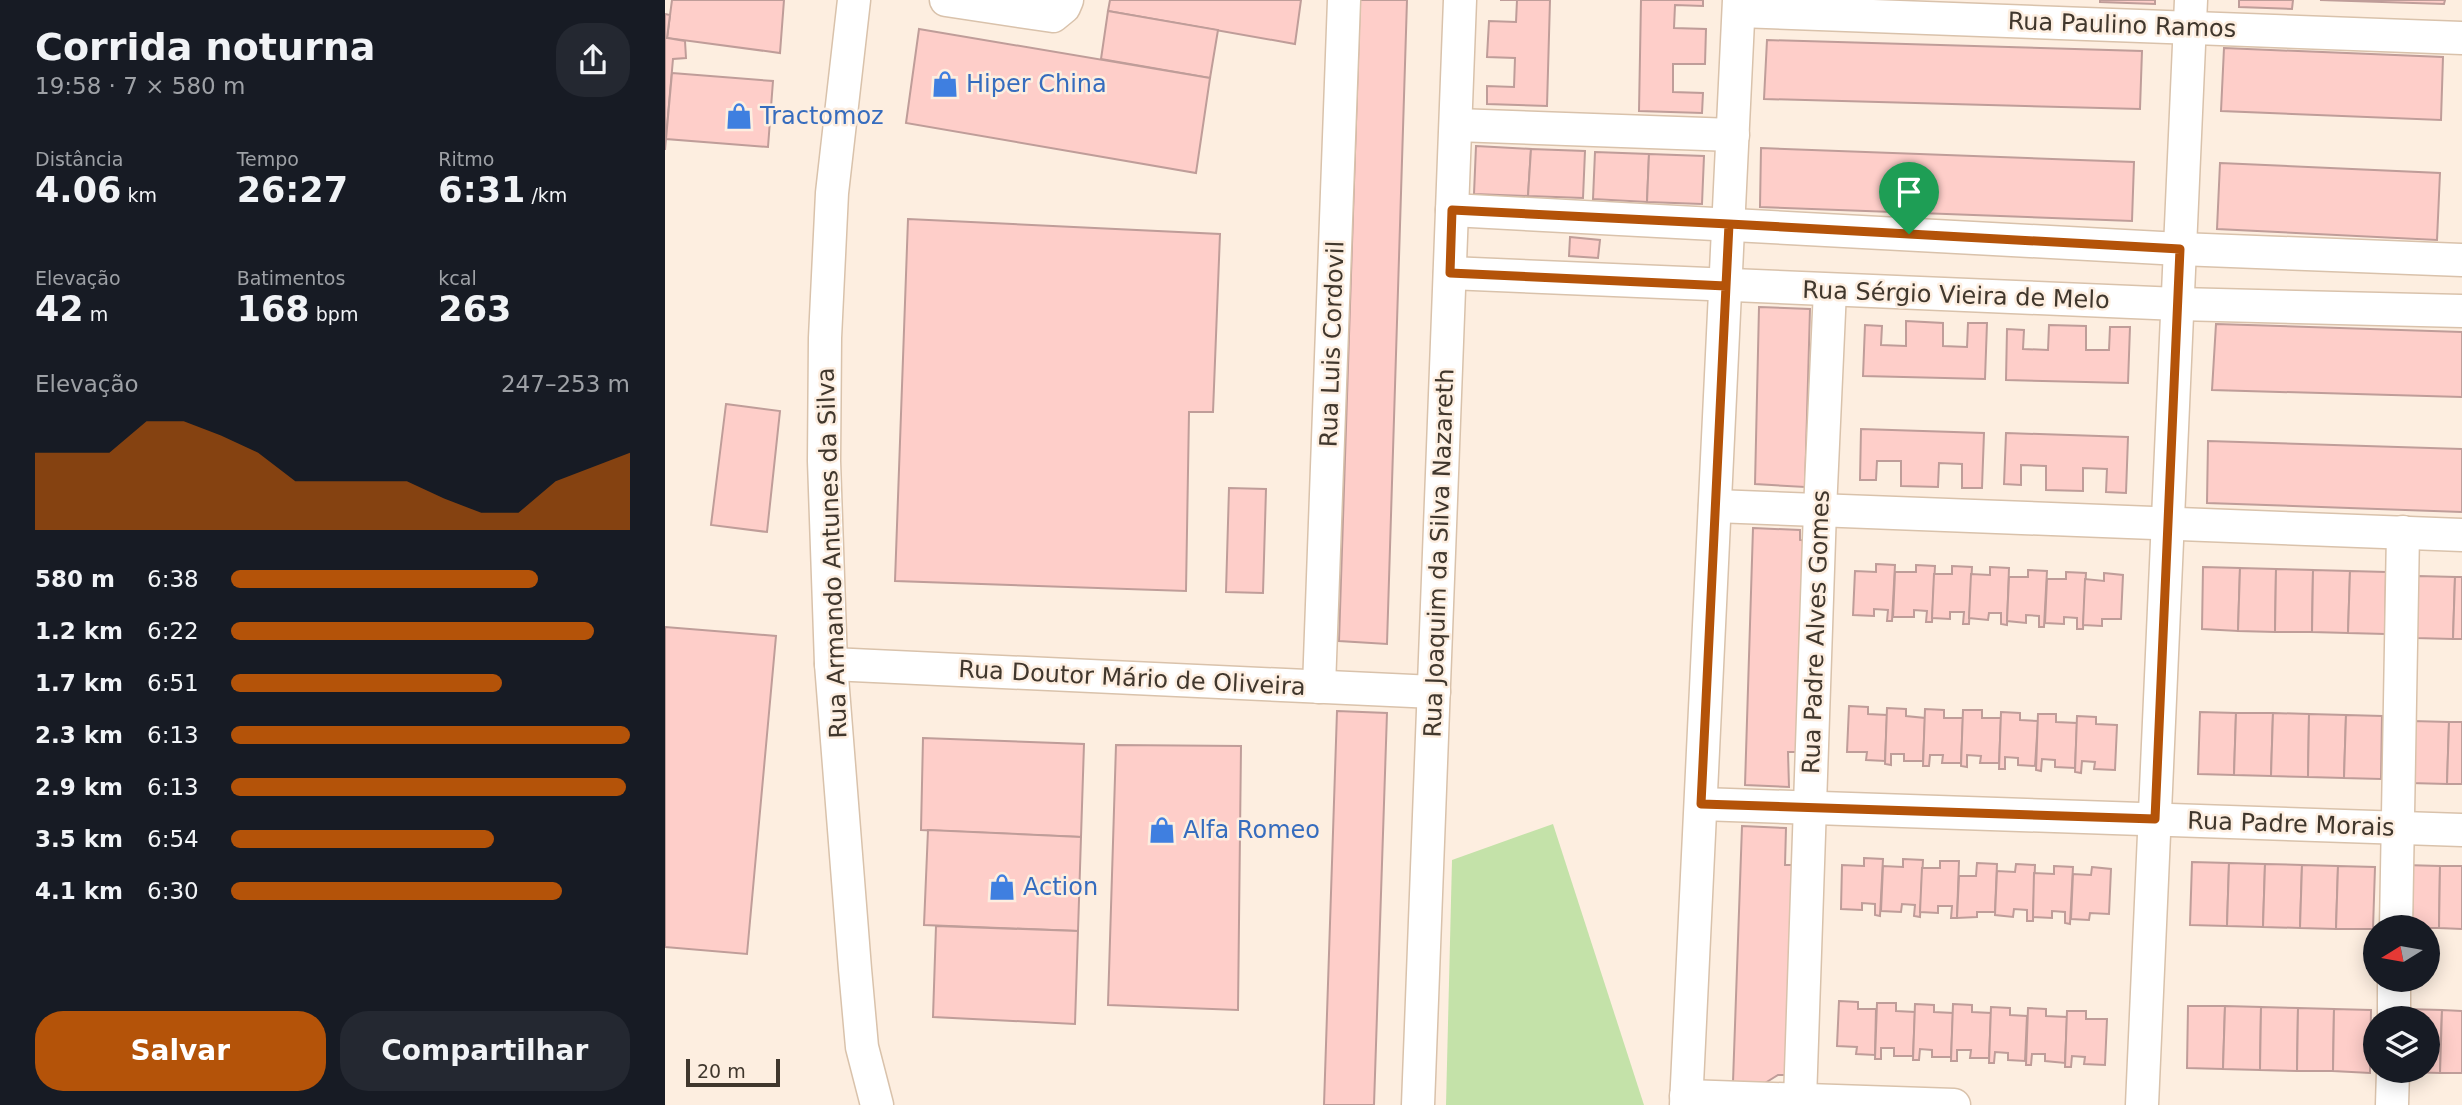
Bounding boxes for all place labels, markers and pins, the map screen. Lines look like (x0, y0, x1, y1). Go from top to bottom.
shop icon: Hiper China (930, 69, 960, 99)
place label: Hiper China (966, 70, 1107, 98)
shop icon: Tractomoz (724, 101, 754, 131)
place label: Tractomoz (759, 102, 884, 130)
pin (1879, 162, 1939, 234)
shop icon: Alfa Romeo (1147, 815, 1177, 845)
place label: Alfa Romeo (1183, 816, 1320, 844)
shop icon: Action (987, 872, 1017, 902)
place label: Action (1023, 873, 1098, 901)

